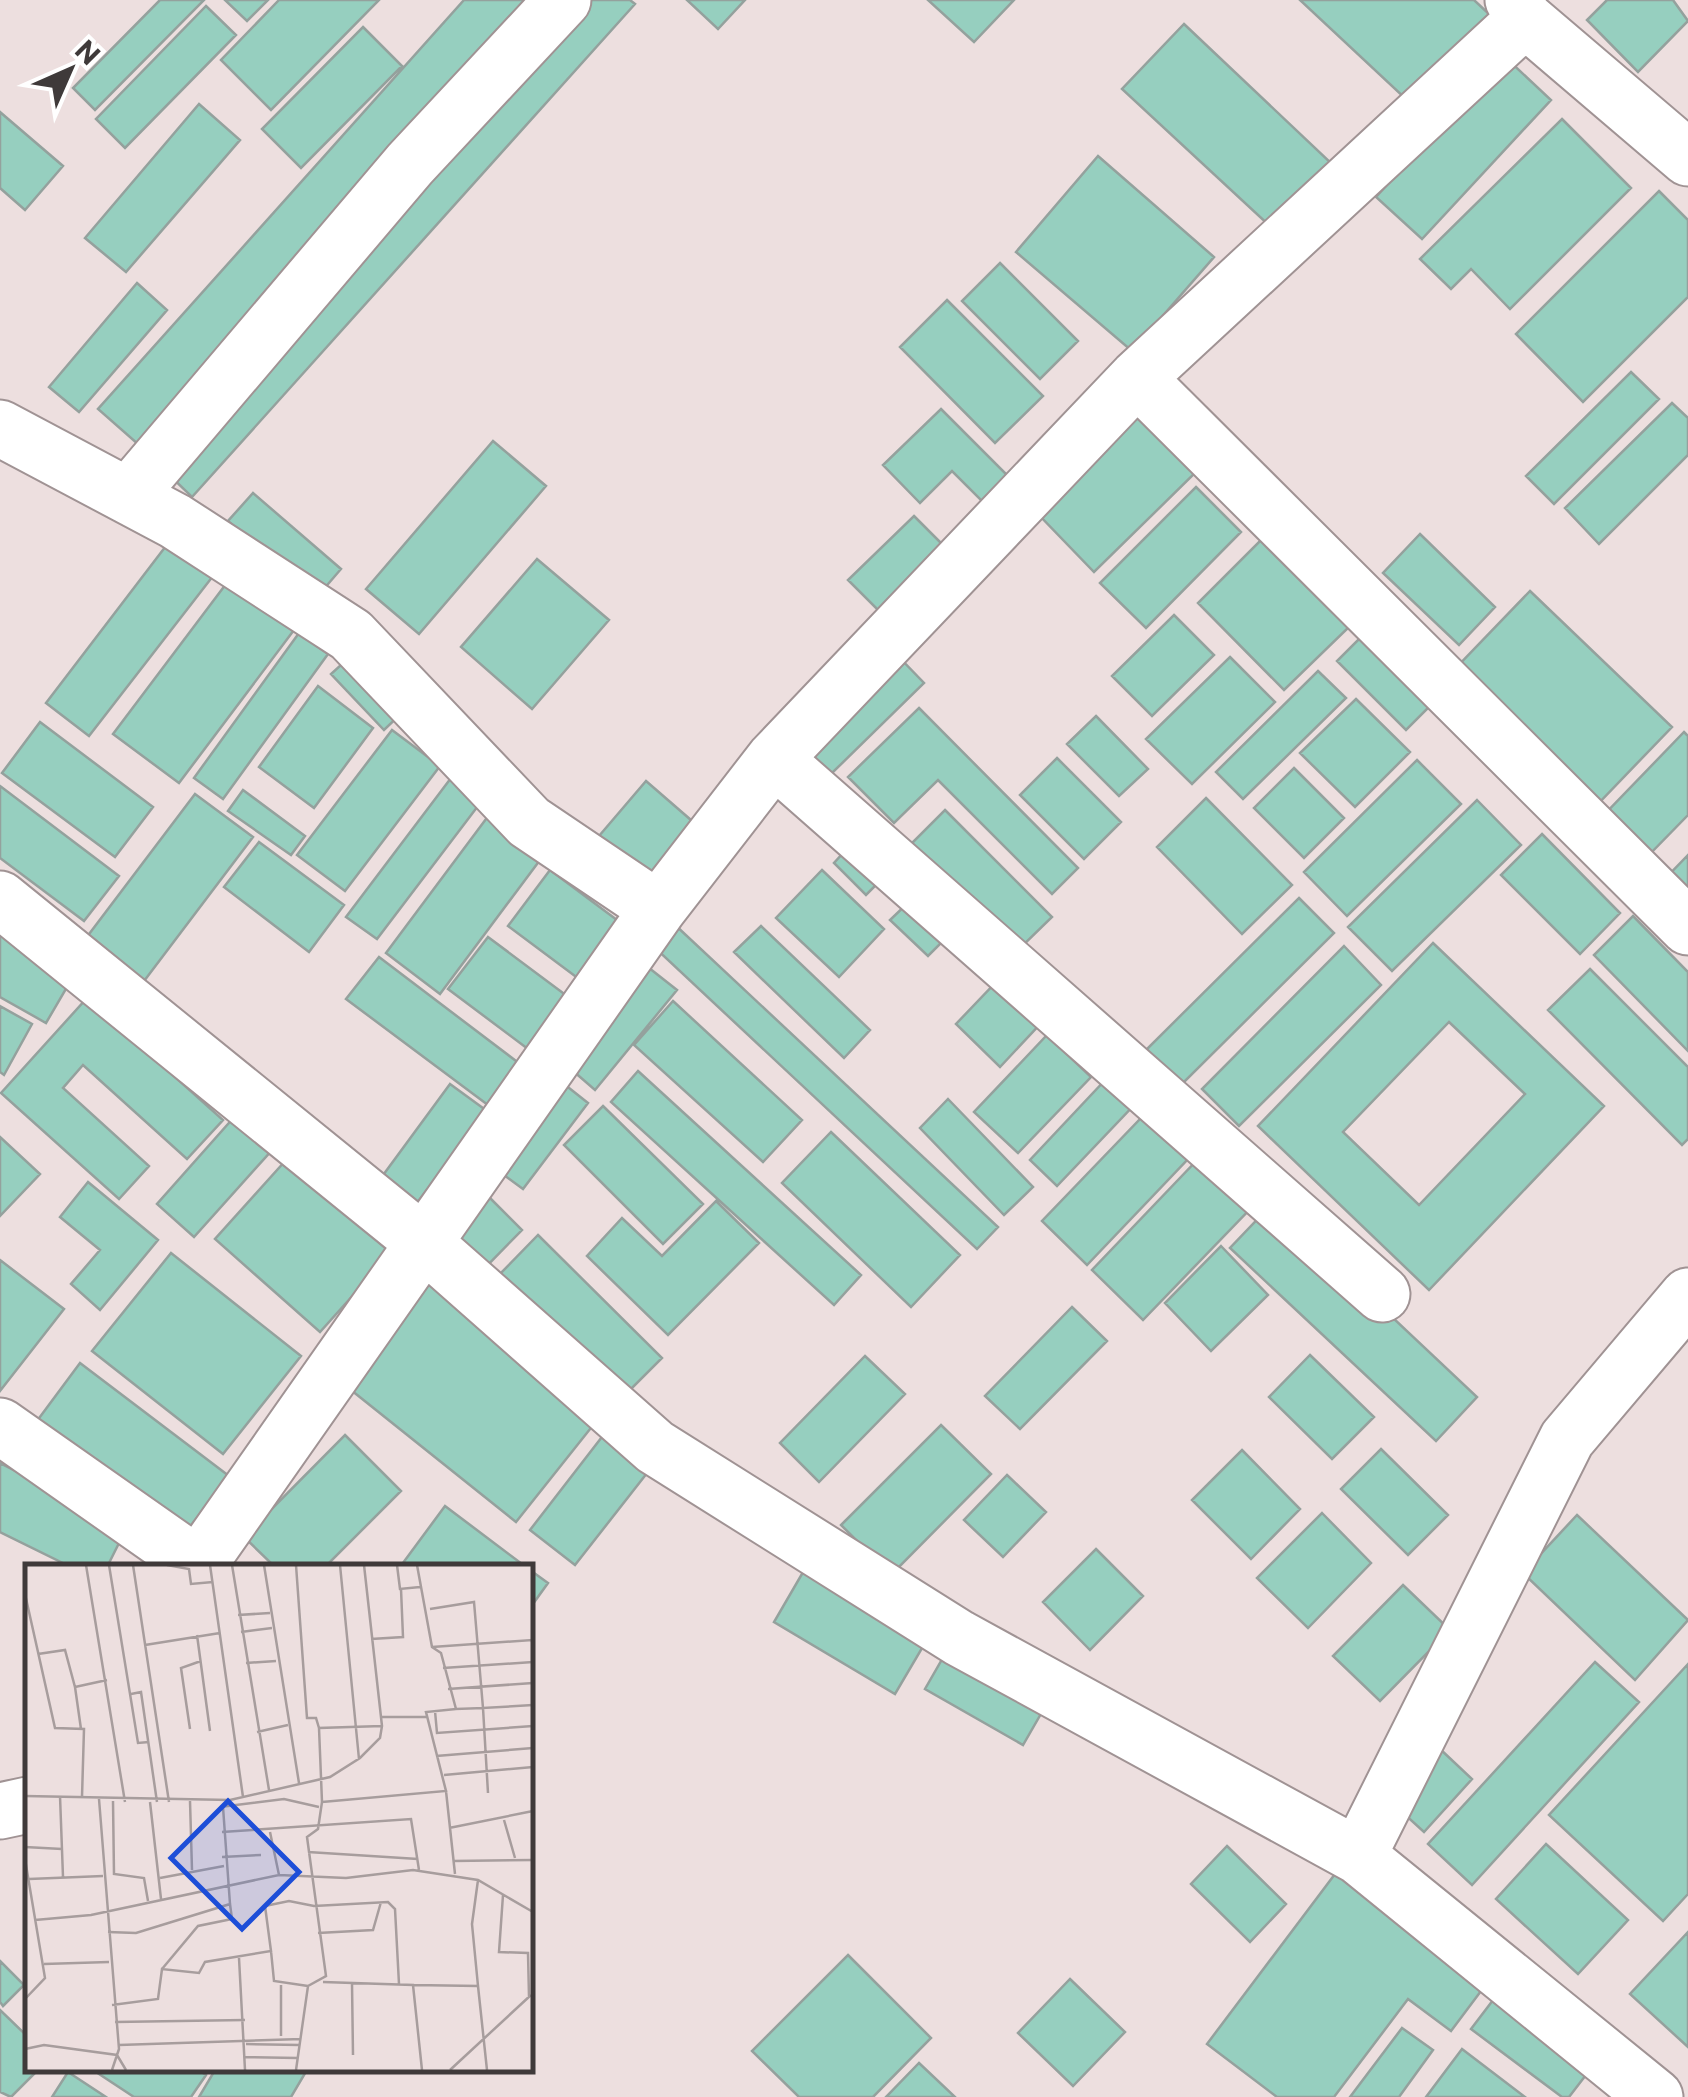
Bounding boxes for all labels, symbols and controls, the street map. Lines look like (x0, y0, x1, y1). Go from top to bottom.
north arrow (20, 20, 120, 120)
text: N (69, 32, 108, 71)
inset map (25, 1564, 532, 2072)

